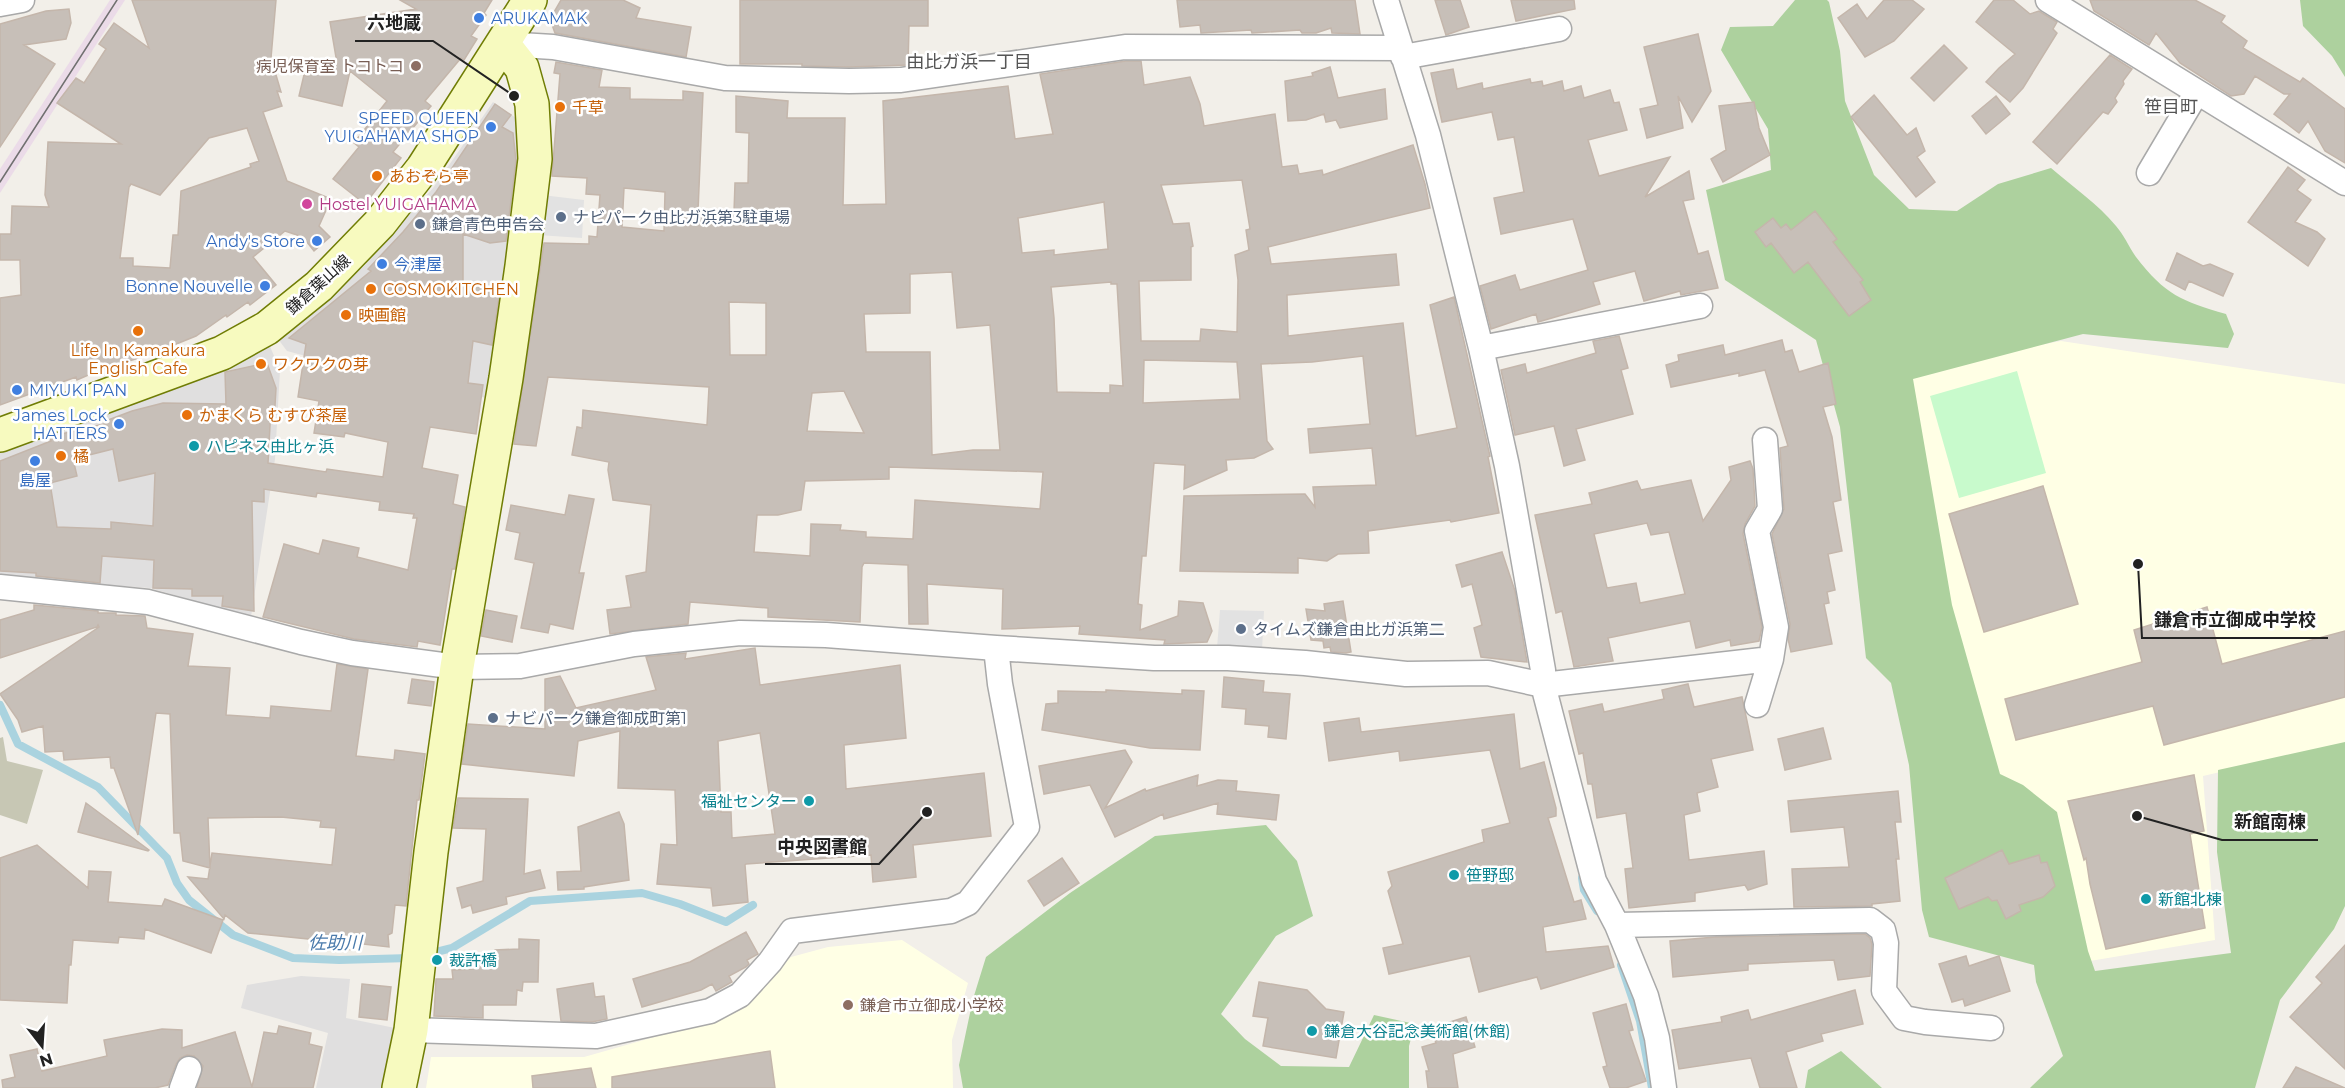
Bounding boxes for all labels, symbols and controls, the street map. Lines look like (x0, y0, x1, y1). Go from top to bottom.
callout: 六地蔵 (355, 5, 433, 41)
place label: ARUKAMAK (491, 9, 588, 28)
marker: ARUKAMAK (472, 11, 486, 25)
text: 六地蔵 (367, 12, 421, 34)
district label: 由比ガ浜一丁目 (906, 51, 1032, 73)
place label: 病児保育室 トコトコ (256, 57, 404, 76)
marker: 病児保育室 トコトコ (409, 59, 423, 73)
district label: 笹目町 (2144, 96, 2198, 118)
place label: 千草 (572, 98, 604, 117)
marker: 千草 (553, 100, 567, 114)
place label: SPEED QUEEN YUIGAHAMA SHOP (324, 109, 479, 146)
marker: SPEED QUEEN YUIGAHAMA SHOP (484, 120, 498, 134)
place label: あおぞら亭 (389, 167, 469, 186)
marker: あおぞら亭 (370, 169, 384, 183)
place label: Hostel YUIGAHAMA (319, 195, 477, 214)
marker: Hostel YUIGAHAMA (300, 197, 314, 211)
place label: ナビパーク由比ガ浜第3駐車場 (573, 208, 790, 227)
marker: ナビパーク由比ガ浜第3駐車場 (554, 210, 568, 224)
place label: 鎌倉青色申告会 (432, 215, 544, 234)
marker: 鎌倉青色申告会 (413, 217, 427, 231)
place label: Andy's Store (206, 232, 305, 251)
marker: Andy's Store (310, 234, 324, 248)
street label: 鎌倉葉山線 (282, 251, 354, 318)
place label: 今津屋 (394, 255, 442, 274)
marker: 今津屋 (375, 257, 389, 271)
place label: Bonne Nouvelle (125, 277, 253, 296)
marker: Bonne Nouvelle (258, 279, 272, 293)
place label: COSMOKITCHEN (383, 280, 519, 299)
marker: COSMOKITCHEN (364, 282, 378, 296)
place label: 映画館 (358, 306, 406, 325)
marker: 映画館 (339, 308, 353, 322)
marker: Life In Kamakura English Cafe (131, 324, 145, 338)
place label: Life In Kamakura English Cafe (70, 341, 206, 378)
place label: ワクワクの芽 (273, 355, 369, 374)
marker: ワクワクの芽 (254, 357, 268, 371)
place label: MIYUKI PAN (29, 381, 127, 400)
marker: MIYUKI PAN (10, 383, 24, 397)
place label: James Lock HATTERS (12, 406, 107, 443)
place label: かまくら むすび茶屋 (199, 406, 347, 425)
marker: かまくら むすび茶屋 (180, 408, 194, 422)
marker: James Lock HATTERS (112, 417, 126, 431)
place label: ハピネス由比ヶ浜 (206, 437, 334, 456)
marker: ハピネス由比ヶ浜 (187, 439, 201, 453)
place label: 橘 (73, 447, 89, 466)
marker: 橘 (54, 449, 68, 463)
marker: 島屋 (28, 454, 42, 468)
place label: 島屋 (19, 471, 51, 490)
callout: 鎌倉市立御成中学校 (2142, 602, 2328, 638)
text: 鎌倉市立御成中学校 (2154, 609, 2316, 631)
place label: タイムズ鎌倉由比ガ浜第二 (1253, 620, 1445, 639)
marker: タイムズ鎌倉由比ガ浜第二 (1234, 622, 1248, 636)
place label: ナビパーク鎌倉御成町第1 (505, 709, 687, 728)
marker: ナビパーク鎌倉御成町第1 (486, 711, 500, 725)
place label: 福祉センター (701, 792, 797, 811)
marker: 福祉センター (802, 794, 816, 808)
callout: 新館南棟 (2222, 804, 2318, 840)
text: 新館南棟 (2234, 811, 2306, 833)
callout: 中央図書館 (765, 828, 879, 864)
text: 中央図書館 (777, 836, 867, 858)
place label: 笹野邸 (1466, 866, 1514, 885)
marker: 笹野邸 (1447, 868, 1461, 882)
place label: 新館北棟 (2158, 890, 2222, 909)
marker: 新館北棟 (2139, 892, 2153, 906)
water label: 佐助川 (308, 932, 364, 954)
place label: 裁許橋 (449, 951, 497, 970)
marker: 裁許橋 (430, 953, 444, 967)
place label: 鎌倉市立御成小学校 (860, 996, 1004, 1015)
marker: 鎌倉市立御成小学校 (841, 998, 855, 1012)
north arrow (12, 1016, 72, 1076)
place label: 鎌倉大谷記念美術館(休館) (1324, 1022, 1511, 1041)
marker: 鎌倉大谷記念美術館(休館) (1305, 1024, 1319, 1038)
text: N (37, 1049, 55, 1071)

